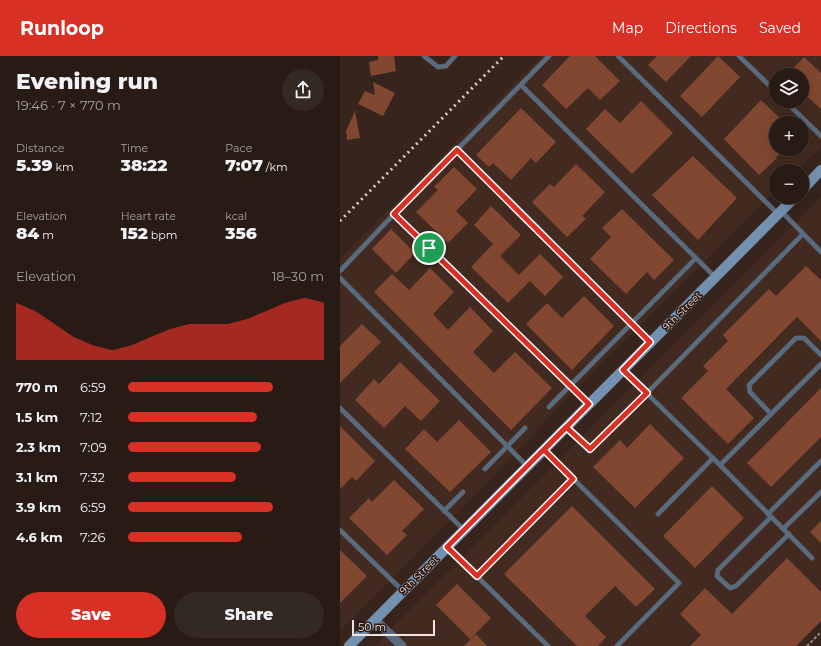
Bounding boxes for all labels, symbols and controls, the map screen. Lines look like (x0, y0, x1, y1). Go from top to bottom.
text: Runloop (20, 17, 104, 40)
text: Map (612, 19, 643, 37)
text: Directions (665, 19, 737, 37)
text: Saved (759, 19, 801, 37)
text: Evening run (16, 68, 158, 95)
map controls (769, 68, 809, 204)
button: layers (769, 68, 809, 108)
button: share (282, 69, 324, 111)
text: 19:46 · 7 × 770 m (16, 97, 121, 113)
button: + (769, 116, 809, 156)
text: Distance (16, 141, 64, 155)
text: Time (121, 141, 148, 155)
text: Pace (225, 141, 252, 155)
text: 5.39 (16, 155, 53, 175)
text: 38:22 (121, 155, 167, 175)
text: 7:07 (225, 155, 263, 175)
text: km (53, 160, 74, 174)
text: /km (263, 160, 288, 174)
button: − (769, 164, 809, 204)
text: Elevation (16, 209, 67, 223)
text: Heart rate (121, 209, 176, 223)
text: kcal (225, 209, 247, 223)
text: 84 (16, 223, 39, 243)
text: 152 (121, 223, 148, 243)
text: 356 (225, 223, 257, 243)
text: m (39, 228, 54, 242)
text: bpm (148, 228, 177, 242)
pin (412, 231, 446, 265)
icon: arrive (418, 237, 440, 259)
text: Elevation (16, 268, 76, 284)
text: 18–30 m (272, 268, 324, 284)
street label: 9th Street (660, 289, 704, 333)
text: 770 m (16, 379, 58, 395)
text: 6:59 (80, 379, 106, 395)
text: 1.5 km (16, 409, 58, 425)
text: 7:12 (80, 409, 102, 425)
text: 2.3 km (16, 439, 61, 455)
text: 7:09 (80, 439, 107, 455)
text: 3.1 km (16, 469, 58, 485)
text: 7:32 (80, 469, 105, 485)
text: 3.9 km (16, 499, 61, 515)
text: 6:59 (80, 499, 106, 515)
text: 4.6 km (16, 529, 63, 545)
text: 7:26 (80, 529, 105, 545)
street label: 9th Street (397, 553, 441, 597)
button: Save (16, 592, 166, 638)
button: Share (174, 592, 324, 638)
scale bar (352, 618, 435, 637)
text: 50 m (358, 620, 386, 634)

